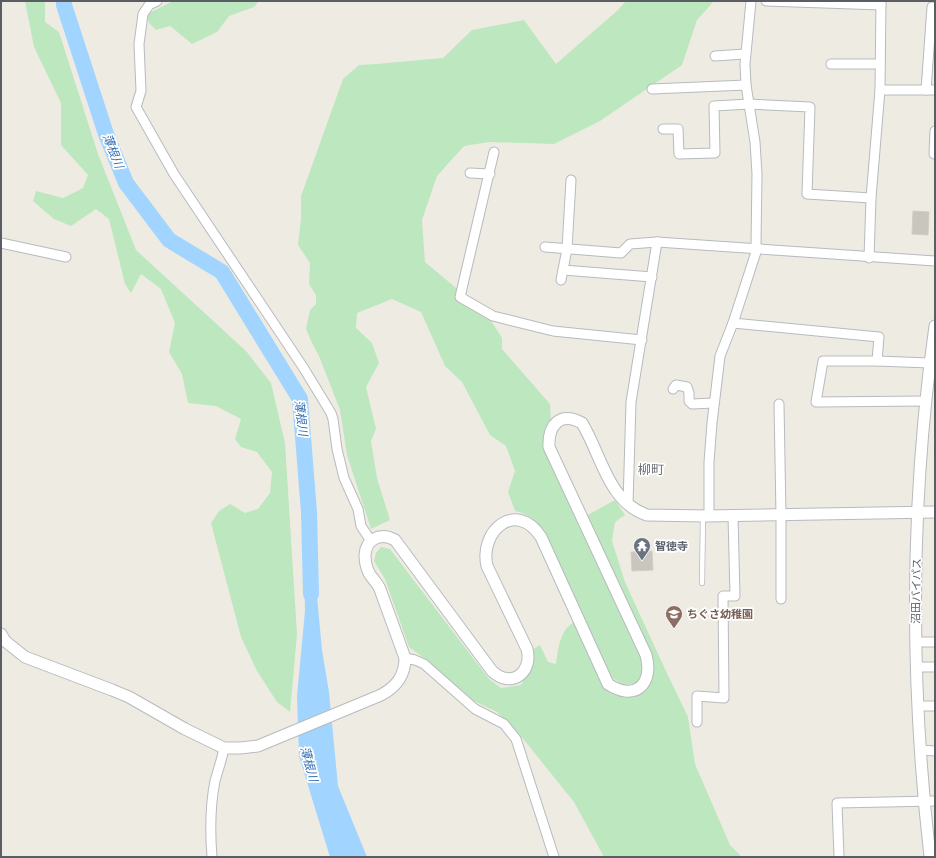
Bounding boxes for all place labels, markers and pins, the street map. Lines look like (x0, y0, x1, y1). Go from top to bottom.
temple icon: 智徳寺 (632, 536, 652, 561)
place label: 智徳寺 (655, 540, 688, 552)
school or university icon: ちぐさ幼稚園 (664, 604, 684, 629)
place label: ちぐさ幼稚園 (687, 608, 753, 620)

